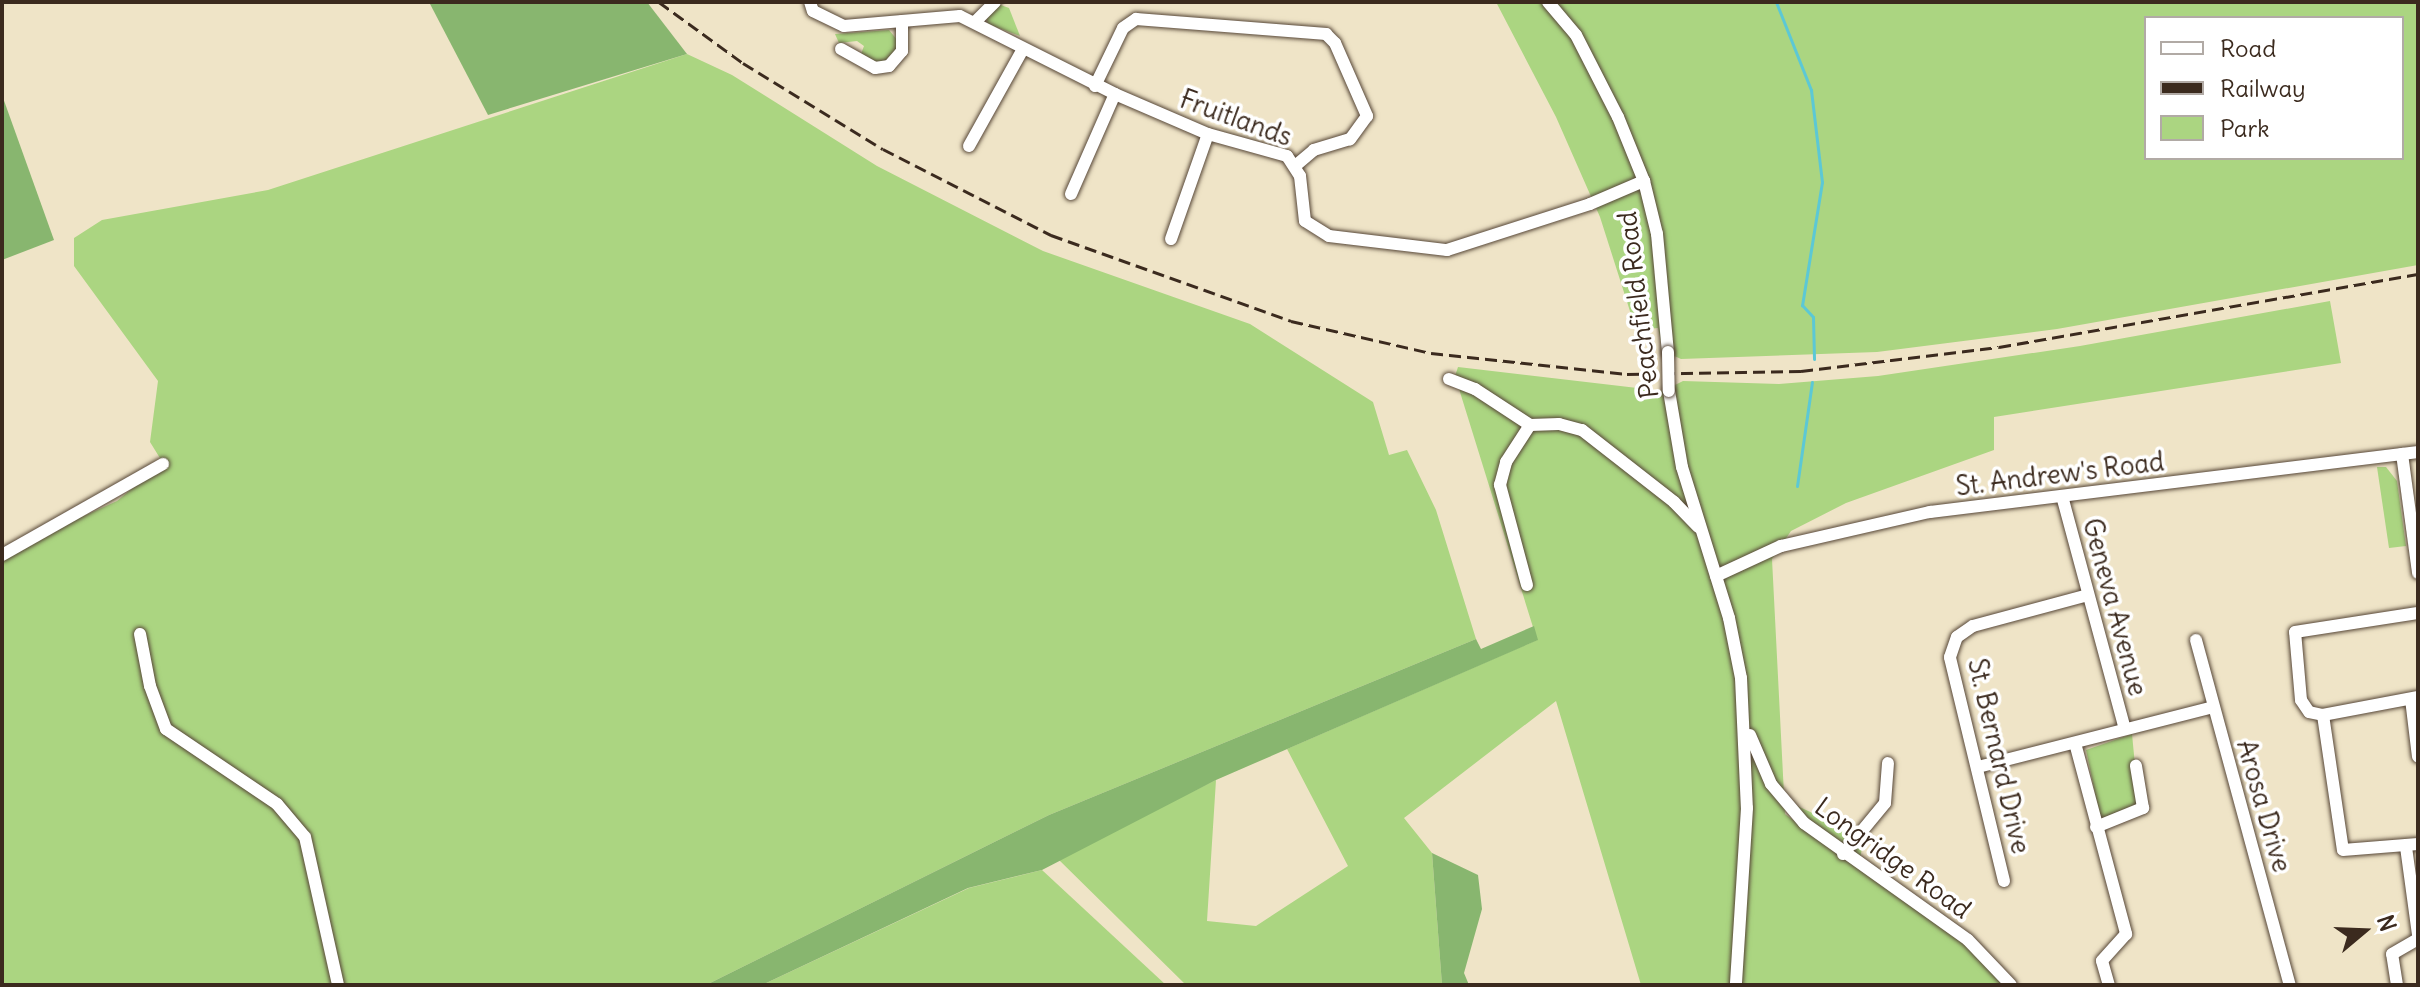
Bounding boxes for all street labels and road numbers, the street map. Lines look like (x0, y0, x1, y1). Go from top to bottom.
street label: Fruitlands (1176, 83, 1296, 153)
street label: Peachfield Road (1611, 210, 1665, 400)
street label: St. Andrew's Road (1954, 446, 2166, 502)
street label: Geneva Avenue (2076, 515, 2154, 699)
street label: St. Bernard Drive (1961, 655, 2037, 857)
street label: Arosa Drive (2230, 736, 2298, 876)
street label: Longridge Road (1809, 791, 1977, 925)

